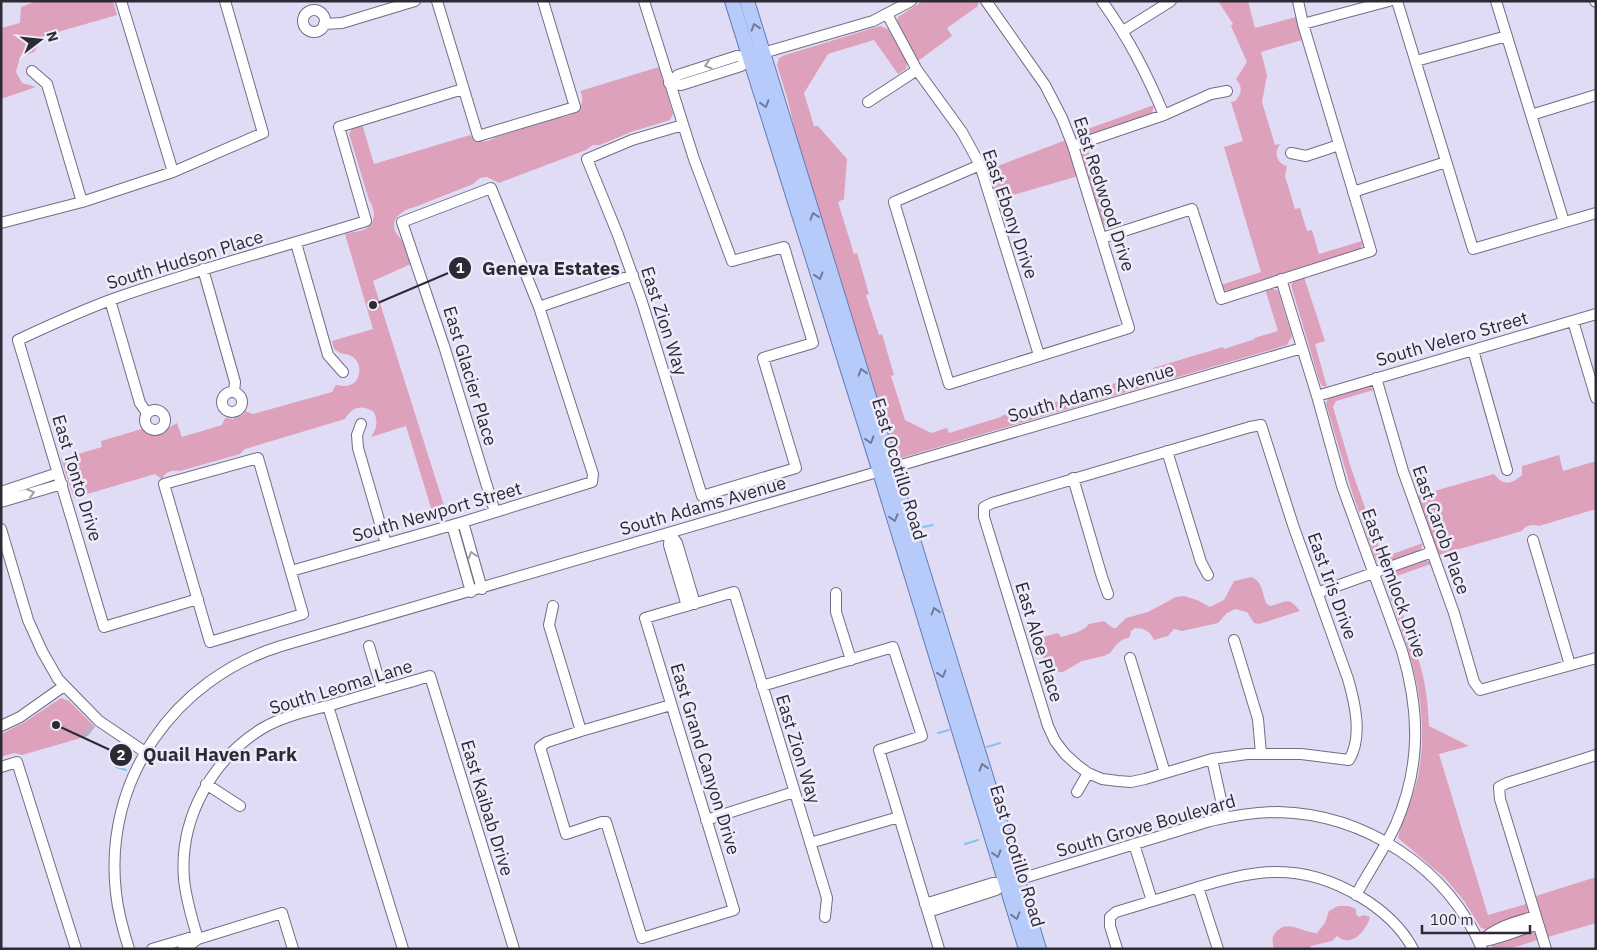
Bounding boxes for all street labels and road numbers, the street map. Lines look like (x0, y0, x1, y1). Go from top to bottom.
street label: East Redwood Drive (1069, 114, 1140, 274)
street label: East Ebony Drive (978, 146, 1043, 282)
street label: South Hudson Place (104, 225, 266, 294)
street label: East Zion Way (636, 263, 693, 378)
street label: East Glacier Place (438, 303, 503, 449)
street label: South Velero Street (1373, 306, 1530, 371)
street label: South Adams Avenue (1005, 358, 1177, 427)
street label: East Ocotillo Road (867, 395, 932, 543)
street label: East Tonto Drive (47, 412, 108, 544)
street label: East Carob Place (1407, 462, 1476, 598)
street label: South Adams Avenue (617, 471, 789, 540)
street label: South Newport Street (350, 476, 524, 547)
street label: East Hemlock Drive (1357, 505, 1432, 661)
street label: East Iris Drive (1302, 529, 1363, 643)
street label: East Aloe Place (1010, 579, 1069, 705)
street label: South Leoma Lane (266, 654, 415, 719)
street label: East Grand Canyon Drive (665, 660, 746, 857)
street label: East Zion Way (771, 691, 826, 806)
street label: East Kaibab Drive (456, 737, 519, 879)
street label: East Ocotillo Road (985, 782, 1050, 930)
street label: South Grove Boulevard (1054, 789, 1238, 862)

